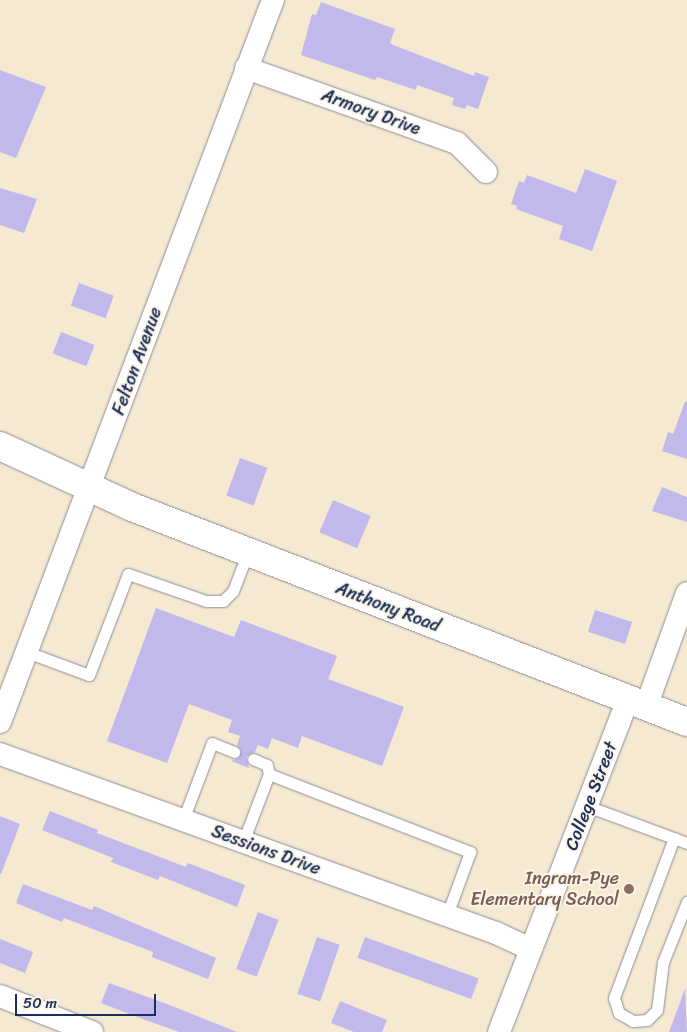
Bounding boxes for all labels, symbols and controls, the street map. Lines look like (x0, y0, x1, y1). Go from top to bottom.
street label: Armory Drive (318, 84, 424, 140)
street label: Felton Avenue (108, 304, 166, 418)
street label: Anthony Road (333, 577, 443, 637)
street label: College Street (560, 739, 622, 853)
street label: Sessions Drive (209, 820, 323, 880)
place label: Ingram-Pye Elementary School (470, 868, 619, 911)
marker: Ingram-Pye Elementary School (623, 883, 635, 895)
scale bar (18, 984, 159, 1016)
text: 50 m (23, 990, 57, 1016)

